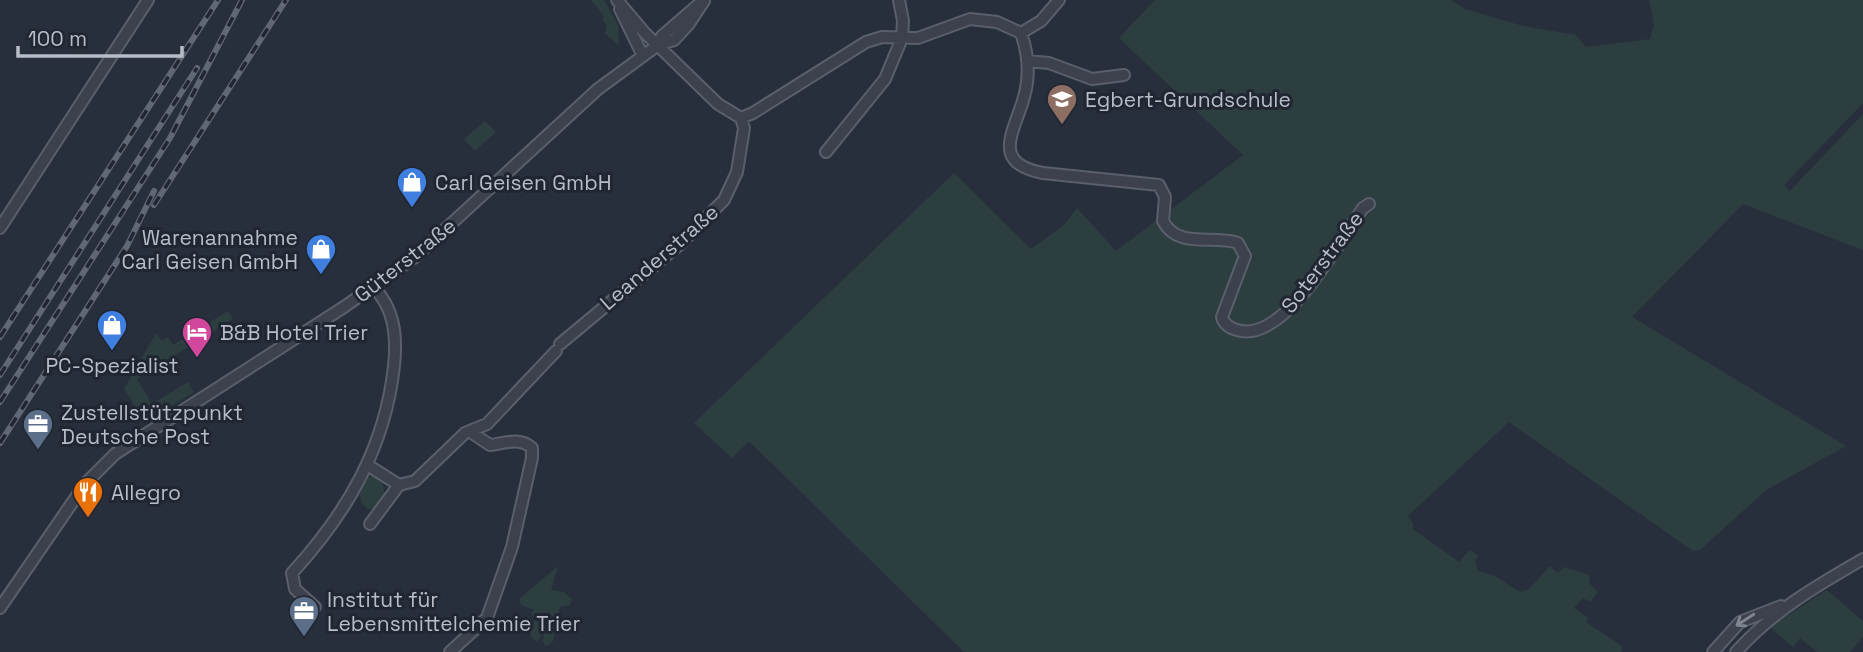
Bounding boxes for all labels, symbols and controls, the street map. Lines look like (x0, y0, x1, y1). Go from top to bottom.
scale bar (18, 14, 182, 58)
text: 100 m (28, 25, 87, 52)
school or university icon: Egbert-Grundschule (1045, 82, 1079, 126)
place label: Egbert-Grundschule (1085, 86, 1291, 113)
shop icon: Carl Geisen GmbH (395, 165, 429, 209)
place label: Carl Geisen GmbH (435, 169, 611, 196)
street label: Leanderstraße (594, 198, 724, 316)
street label: Soterstraße (1275, 206, 1369, 318)
street label: Güterstraße (349, 212, 461, 308)
place label: Warenannahme Carl Geisen GmbH (122, 224, 298, 275)
shop icon: Warenannahme Carl Geisen GmbH (304, 232, 338, 276)
shop icon: PC-Spezialist (95, 308, 129, 352)
hotel icon: B&B Hotel Trier (180, 315, 214, 359)
place label: B&B Hotel Trier (220, 319, 368, 346)
place label: PC-Spezialist (45, 352, 179, 379)
place label: Zustellstützpunkt Deutsche Post (61, 399, 243, 450)
office icon: Zustellstützpunkt Deutsche Post (21, 407, 55, 451)
restaurant icon: Allegro (71, 475, 105, 519)
place label: Allegro (111, 479, 181, 506)
place label: Institut für Lebensmittelchemie Trier (327, 586, 581, 637)
office icon: Institut für Lebensmittelchemie Trier (287, 594, 321, 638)
one-way arrow (1736, 613, 1755, 628)

